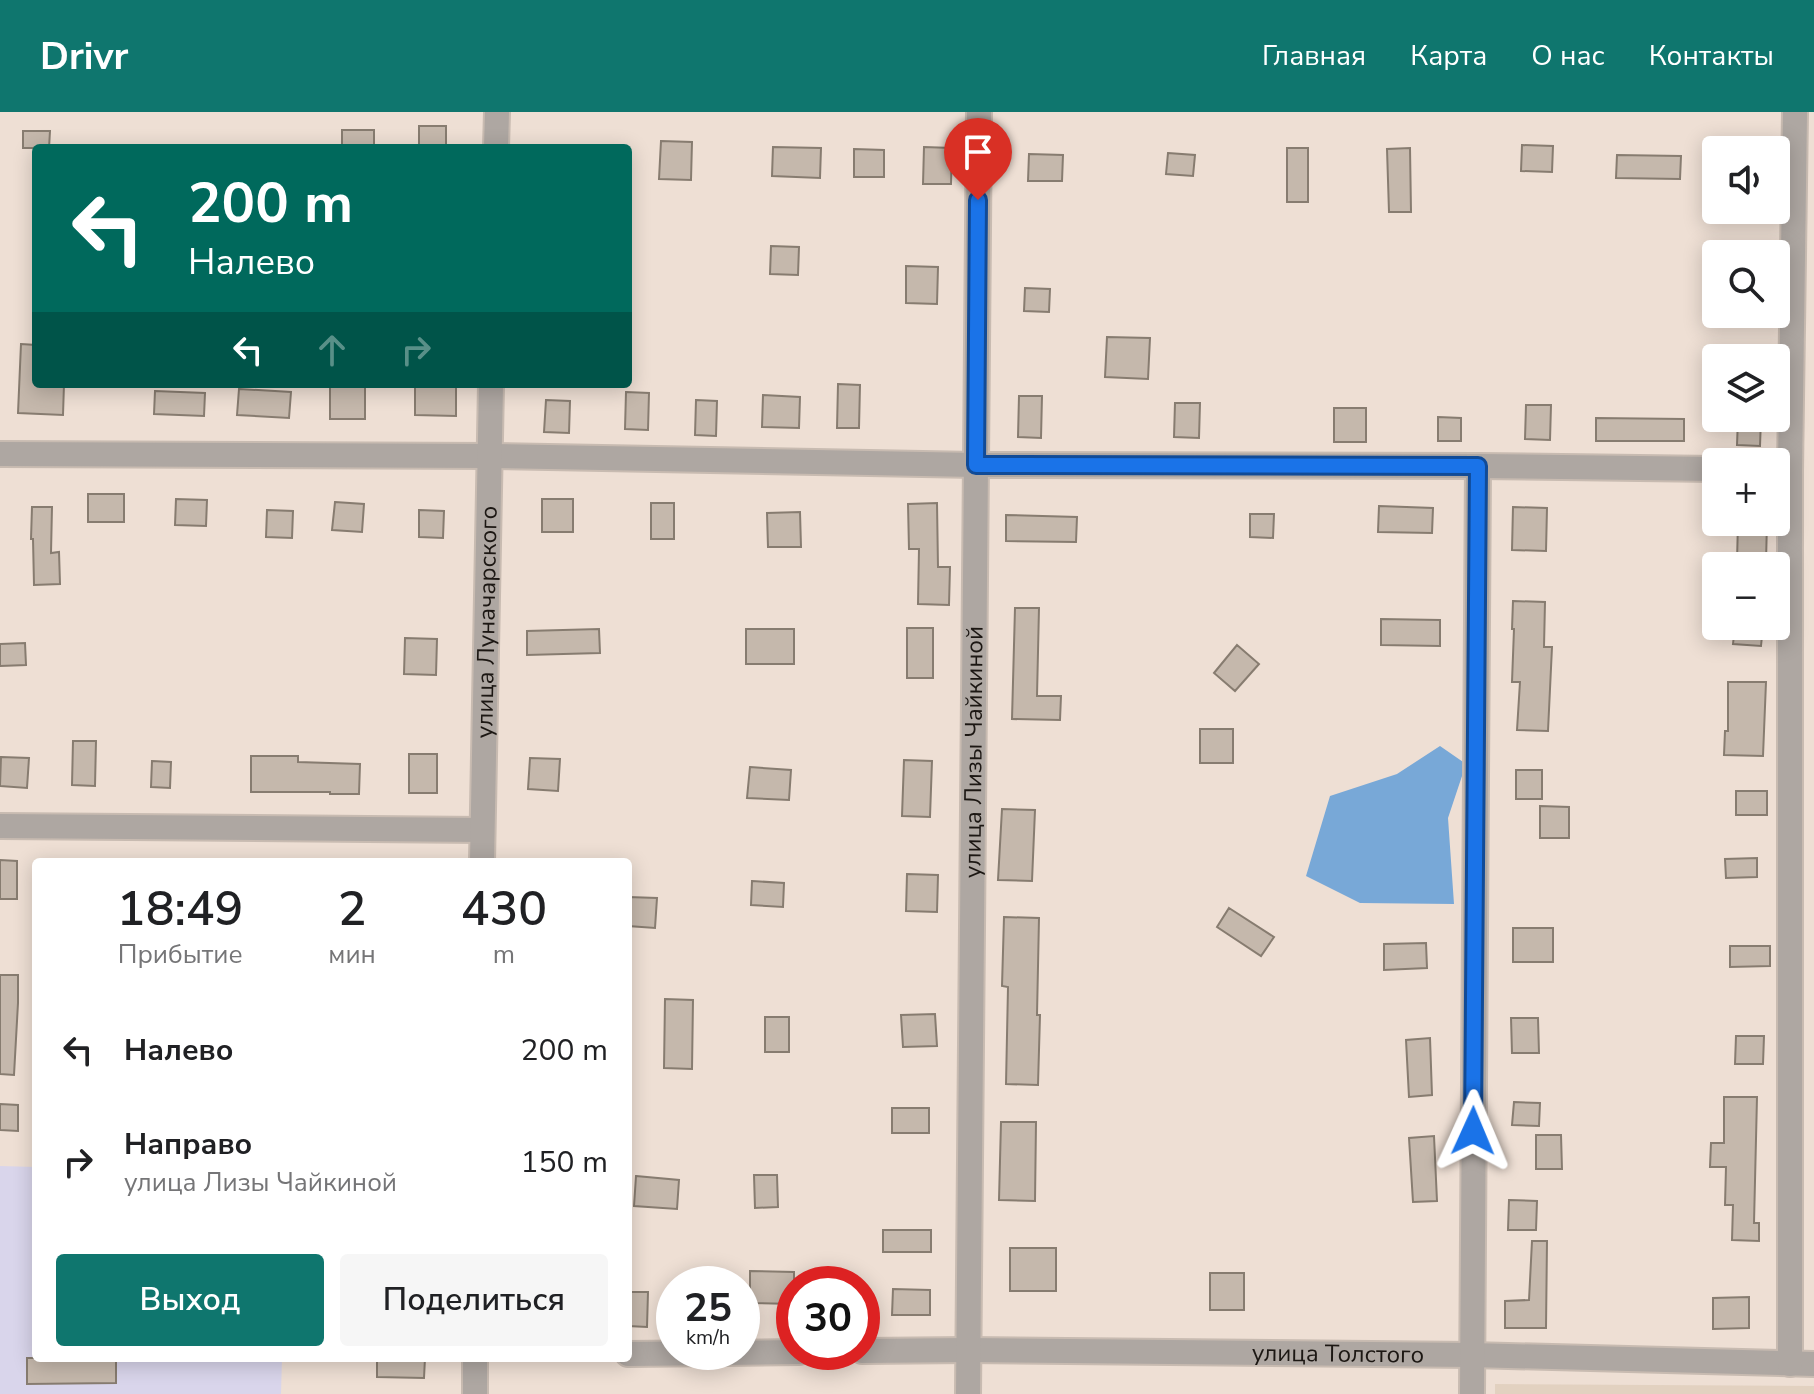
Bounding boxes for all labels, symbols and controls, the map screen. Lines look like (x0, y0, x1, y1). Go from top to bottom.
text: Drivr (40, 31, 128, 82)
text: Главная (1262, 37, 1366, 75)
text: Карта (1410, 37, 1487, 75)
text: О нас (1531, 37, 1605, 75)
text: Контакты (1649, 37, 1774, 75)
pin (944, 118, 1012, 200)
icon: arrive (956, 130, 1000, 174)
map controls (1702, 136, 1790, 640)
button: sound (1702, 136, 1790, 224)
text: 200 m (188, 165, 353, 242)
icon: left (56, 176, 160, 280)
text: Налево (188, 238, 315, 287)
button: search (1702, 240, 1790, 328)
icon: left (226, 328, 270, 372)
icon: ahead (310, 328, 354, 372)
icon: right (394, 328, 438, 372)
button: layers (1702, 344, 1790, 432)
button: + (1702, 448, 1790, 536)
street label: улица Луначарского (468, 505, 505, 739)
button: − (1702, 552, 1790, 640)
street label: улица Лизы Чайкиной (956, 626, 991, 878)
text: 18:49 (117, 876, 243, 942)
text: 2 (338, 876, 366, 942)
text: 430 (461, 876, 547, 942)
text: Прибытие (118, 937, 243, 972)
text: мин (328, 937, 376, 972)
text: m (493, 937, 515, 972)
icon: left (56, 1028, 100, 1072)
text: Налево (124, 1030, 233, 1071)
text: 200 m (521, 1030, 608, 1071)
position arrow (1431, 1089, 1515, 1173)
text: Направо (124, 1124, 252, 1165)
icon: right (56, 1140, 100, 1184)
text: 150 m (521, 1142, 608, 1183)
text: улица Лизы Чайкиной (124, 1165, 397, 1200)
button: Выход (56, 1254, 324, 1346)
button: Поделиться (340, 1254, 608, 1346)
speed limit sign: 30 (776, 1266, 880, 1370)
text: 25 (684, 1281, 732, 1335)
text: km/h (686, 1324, 730, 1351)
street label: улица Толстого (1252, 1337, 1424, 1371)

